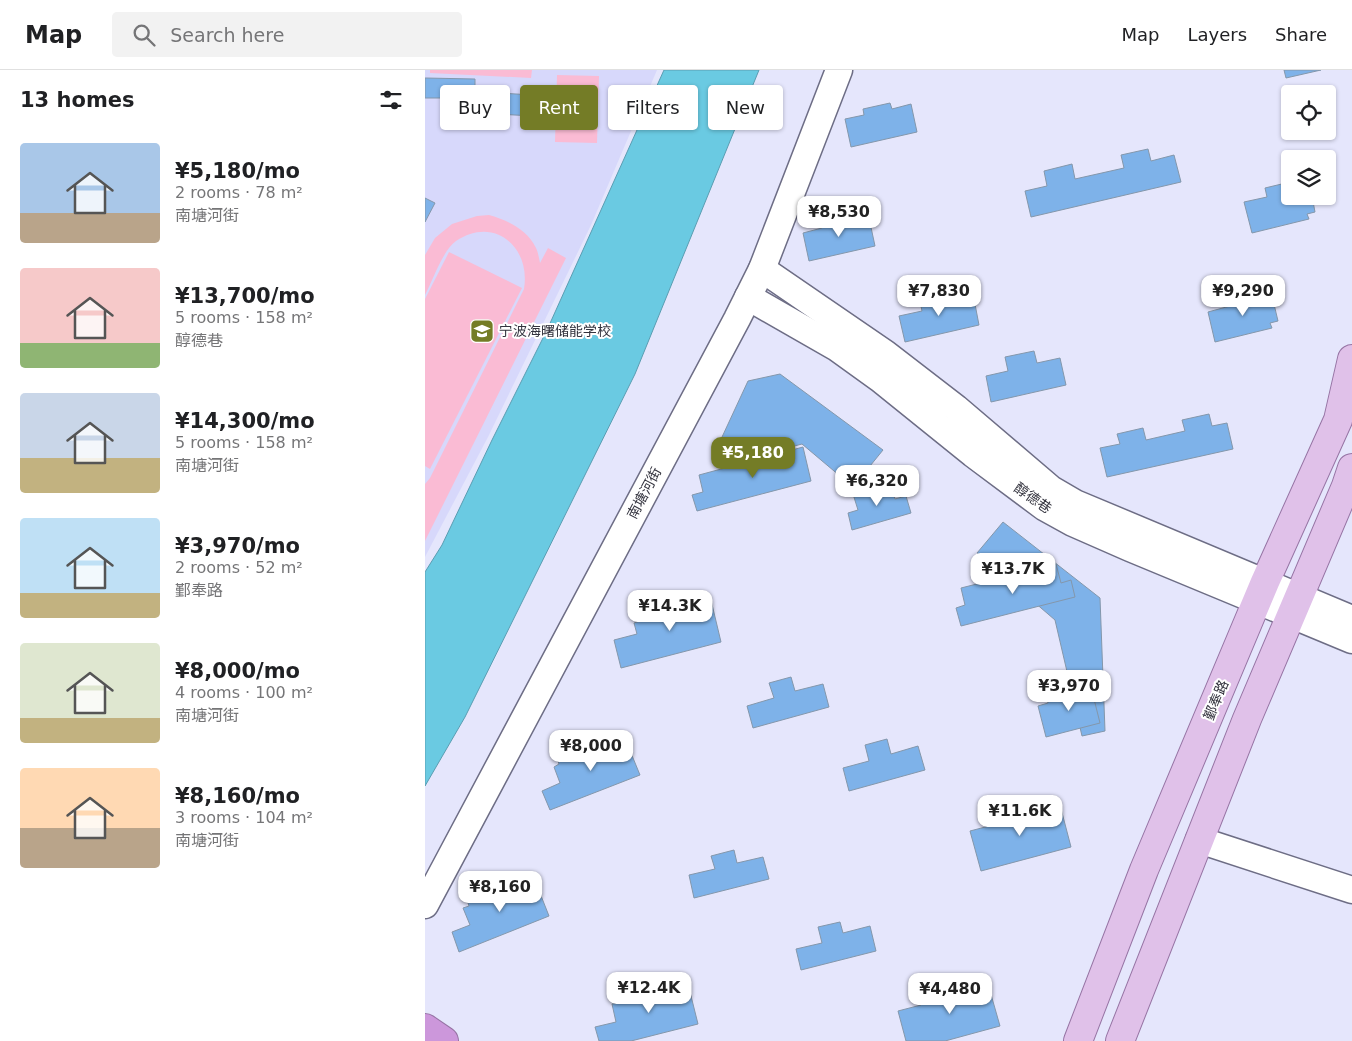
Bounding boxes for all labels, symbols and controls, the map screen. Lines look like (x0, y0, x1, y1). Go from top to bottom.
search box (112, 12, 462, 57)
text: Map (25, 21, 82, 49)
icon: search (130, 21, 158, 49)
text: Search here (170, 24, 284, 46)
text: Map (1121, 24, 1159, 45)
text: Layers (1187, 24, 1247, 45)
text: Share (1275, 24, 1327, 45)
chip: Buy (440, 85, 510, 130)
chip: Rent (520, 85, 598, 130)
chip: Filters (608, 85, 698, 130)
chip: New (708, 85, 783, 130)
map controls (1281, 85, 1336, 205)
button: locate (1281, 85, 1336, 140)
icon: filters (377, 86, 405, 114)
text: 13 homes (20, 88, 135, 112)
button: layers (1281, 150, 1336, 205)
text: ¥5,180/mo (175, 159, 300, 183)
icon: home (60, 163, 120, 223)
text: 2 rooms · 78 m² (175, 183, 303, 202)
pin: ¥8,530 (798, 196, 880, 238)
text: ¥8,530 (808, 202, 870, 221)
text: 南塘河街 (175, 206, 239, 225)
pin: ¥7,830 (898, 274, 980, 317)
pin: ¥9,290 (1202, 274, 1284, 317)
text: ¥7,830 (908, 281, 970, 300)
text: ¥9,290 (1212, 281, 1274, 300)
text: ¥13,700/mo (175, 284, 315, 308)
icon: home (60, 288, 120, 348)
text: 5 rooms · 158 m² (175, 308, 313, 327)
school or university icon: 宁波海曙储能学校 (469, 318, 495, 344)
place label: 宁波海曙储能学校 (499, 323, 611, 339)
text: 醇德巷 (175, 331, 223, 350)
text: ¥14,300/mo (175, 409, 315, 433)
icon: home (60, 413, 120, 473)
text: 5 rooms · 158 m² (175, 433, 313, 452)
pin: ¥5,180 (712, 436, 794, 479)
text: ¥5,180 (722, 443, 784, 462)
text: 南塘河街 (175, 456, 239, 475)
pin: ¥6,320 (836, 464, 918, 507)
street label: 南塘河街 (624, 465, 664, 521)
text: ¥6,320 (846, 471, 908, 490)
street label: 醇德巷 (1011, 479, 1055, 517)
text: ¥3,970/mo (175, 534, 300, 558)
icon: home (60, 538, 120, 598)
pin: ¥13.7K (972, 552, 1054, 595)
text: 2 rooms · 52 m² (175, 558, 303, 577)
text: ¥13.7K (981, 559, 1045, 578)
text: 鄞奉路 (175, 581, 223, 600)
pin: ¥14.3K (629, 590, 711, 632)
text: ¥14.3K (638, 596, 702, 615)
text: ¥8,000/mo (175, 659, 300, 683)
icon: home (60, 663, 120, 723)
pin: ¥3,970 (1028, 670, 1110, 712)
text: ¥3,970 (1038, 676, 1100, 695)
street label: 鄞奉路 (1200, 678, 1232, 722)
text: 4 rooms · 100 m² (175, 683, 313, 702)
text: 南塘河街 (175, 706, 239, 725)
pin: ¥8,000 (550, 730, 632, 772)
text: ¥8,000 (560, 736, 622, 755)
text: ¥8,160/mo (175, 784, 300, 808)
icon: home (60, 788, 120, 848)
pin: ¥11.6K (979, 794, 1061, 837)
text: ¥11.6K (988, 801, 1052, 820)
text: 3 rooms · 104 m² (175, 808, 313, 827)
text: 南塘河街 (175, 831, 239, 850)
pin: ¥8,160 (459, 870, 541, 913)
text: ¥8,160 (469, 877, 531, 896)
pin: ¥12.4K (608, 972, 690, 1014)
pin: ¥4,480 (909, 972, 991, 1015)
text: ¥12.4K (617, 978, 681, 997)
text: ¥4,480 (919, 979, 981, 998)

